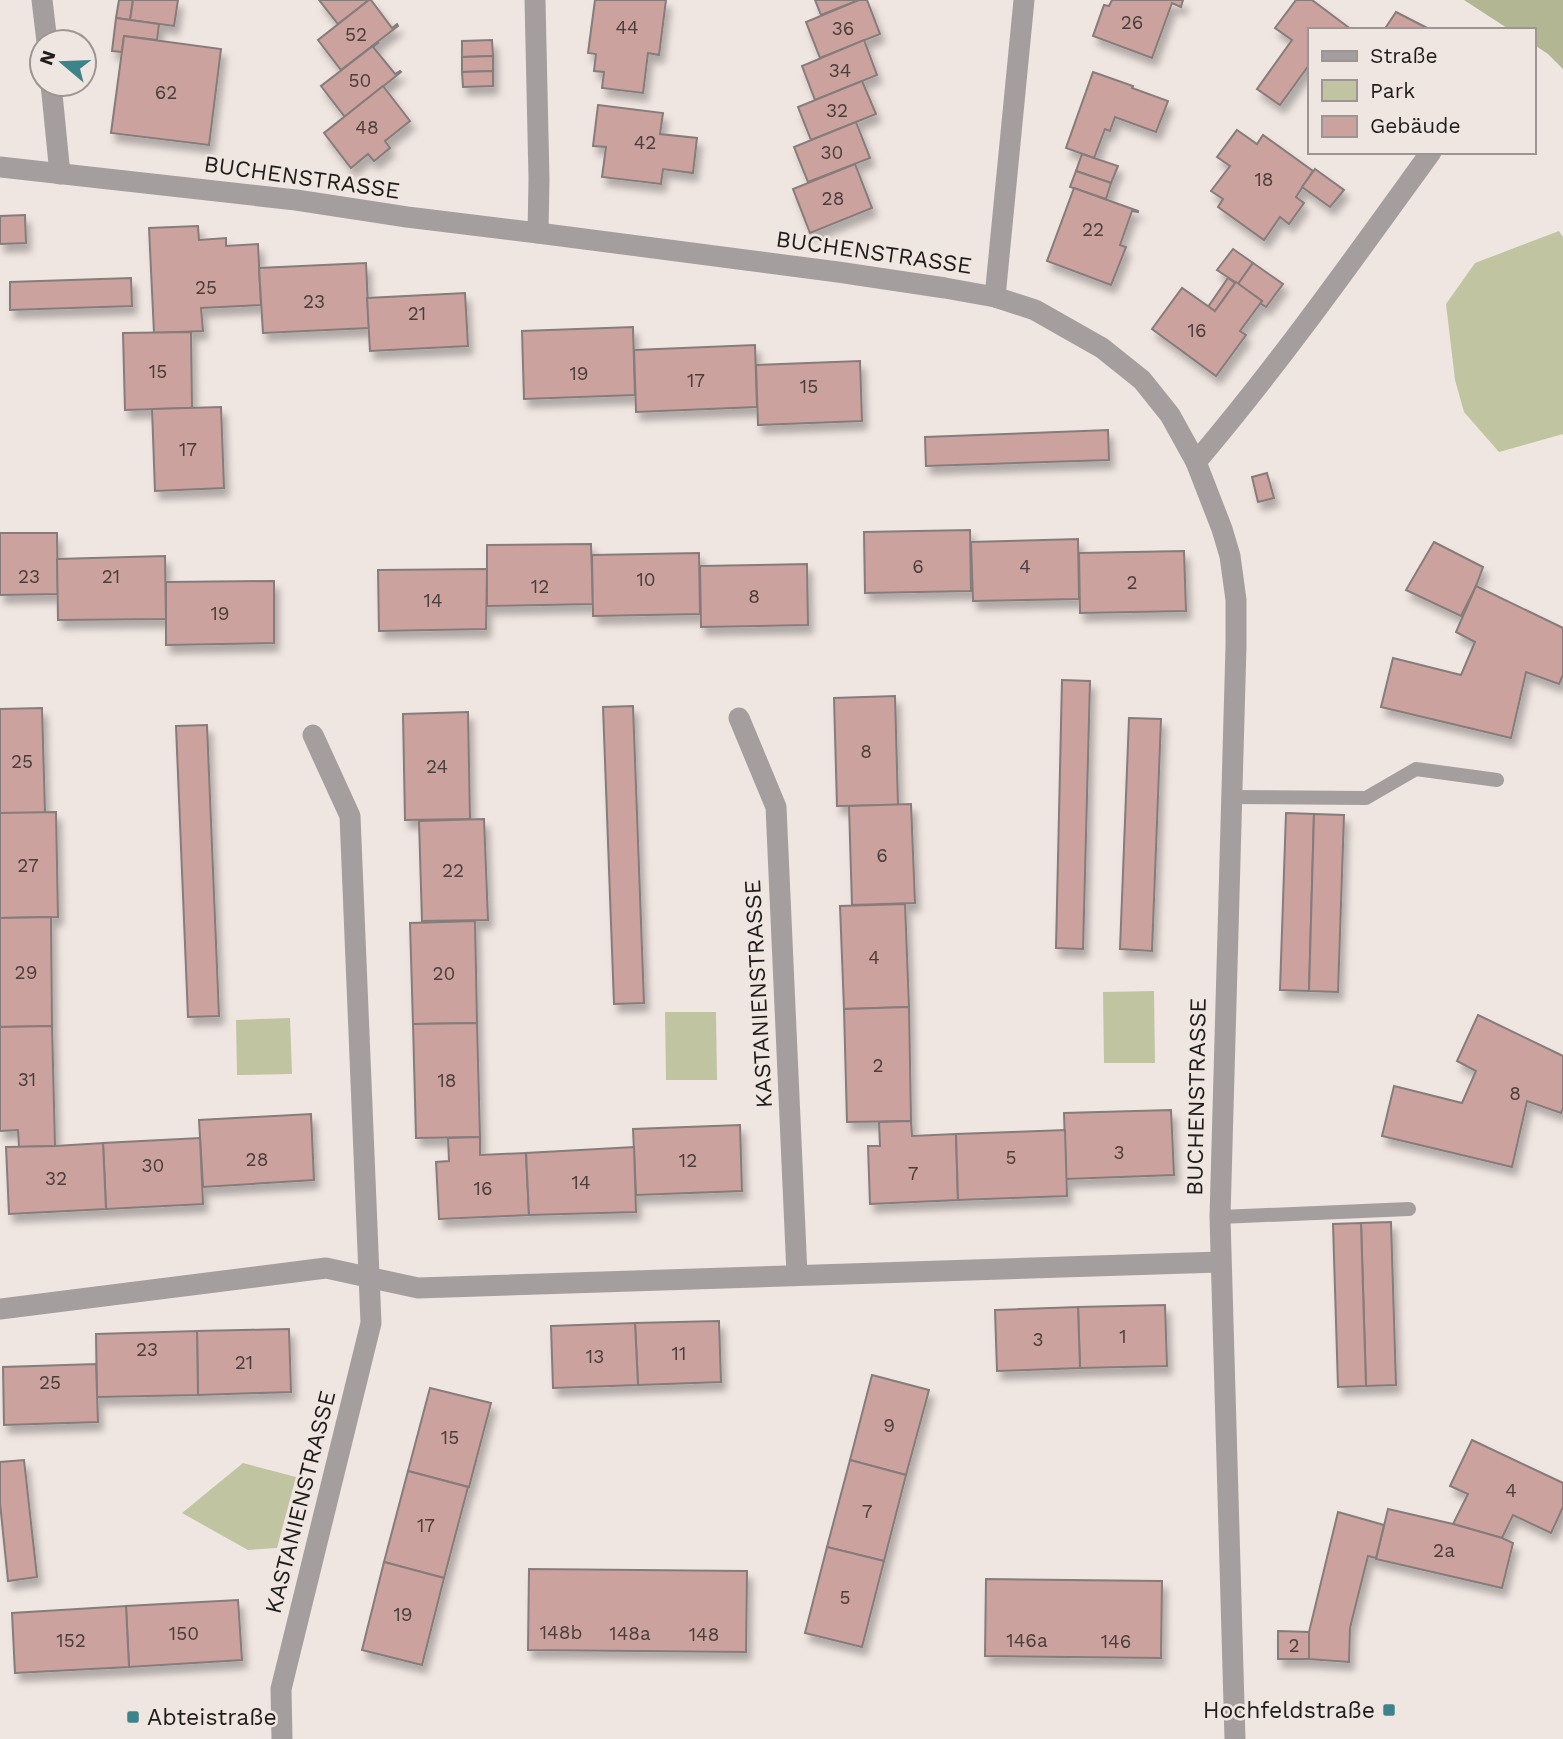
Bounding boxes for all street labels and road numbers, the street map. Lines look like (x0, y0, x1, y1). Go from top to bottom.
street label: BUCHENSTRASSE (202, 150, 402, 205)
street label: BUCHENSTRASSE (774, 225, 974, 280)
street label: KASTANIENSTRASSE (739, 879, 778, 1109)
street label: BUCHENSTRASSE (1181, 998, 1212, 1196)
street label: KASTANIENSTRASSE (260, 1388, 341, 1616)

